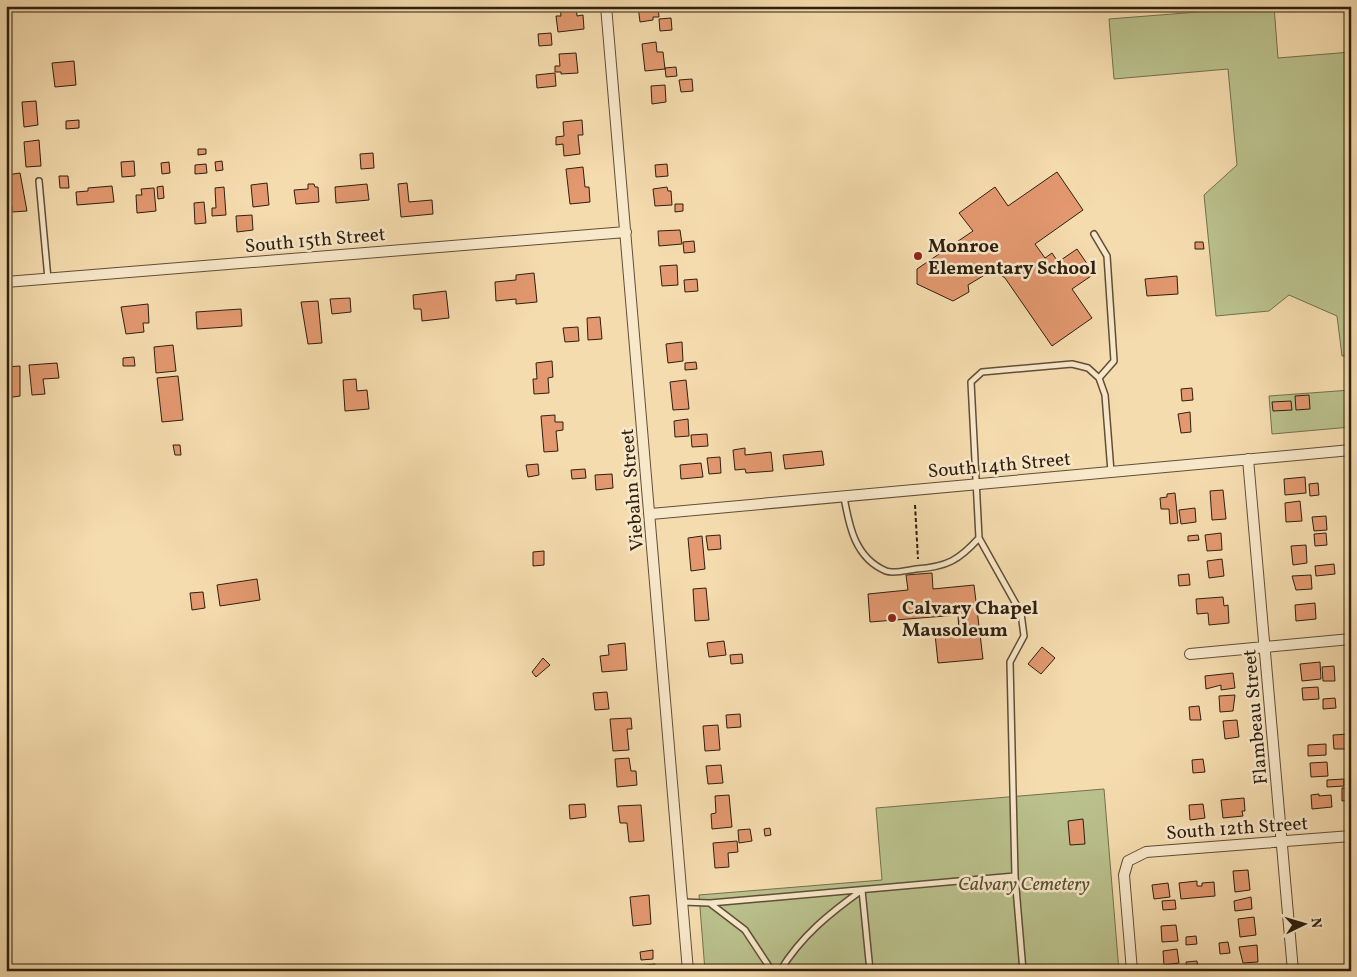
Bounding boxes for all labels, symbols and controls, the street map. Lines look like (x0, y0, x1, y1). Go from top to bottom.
street label: South 15th Street (244, 222, 387, 260)
place label: Monroe Elementary School (928, 234, 1096, 282)
marker: Monroe Elementary School (912, 250, 924, 262)
street label: Viebahn Street (615, 427, 651, 552)
street label: South 14th Street (927, 447, 1072, 485)
place label: Calvary Chapel Mausoleum (902, 596, 1038, 644)
marker: Calvary Chapel Mausoleum (886, 612, 898, 624)
street label: Flambeau Street (1237, 648, 1275, 786)
street label: South 12th Street (1165, 811, 1309, 847)
park label: Calvary Cemetery (958, 872, 1090, 898)
north arrow (1280, 900, 1330, 950)
text: N (1306, 917, 1325, 929)

